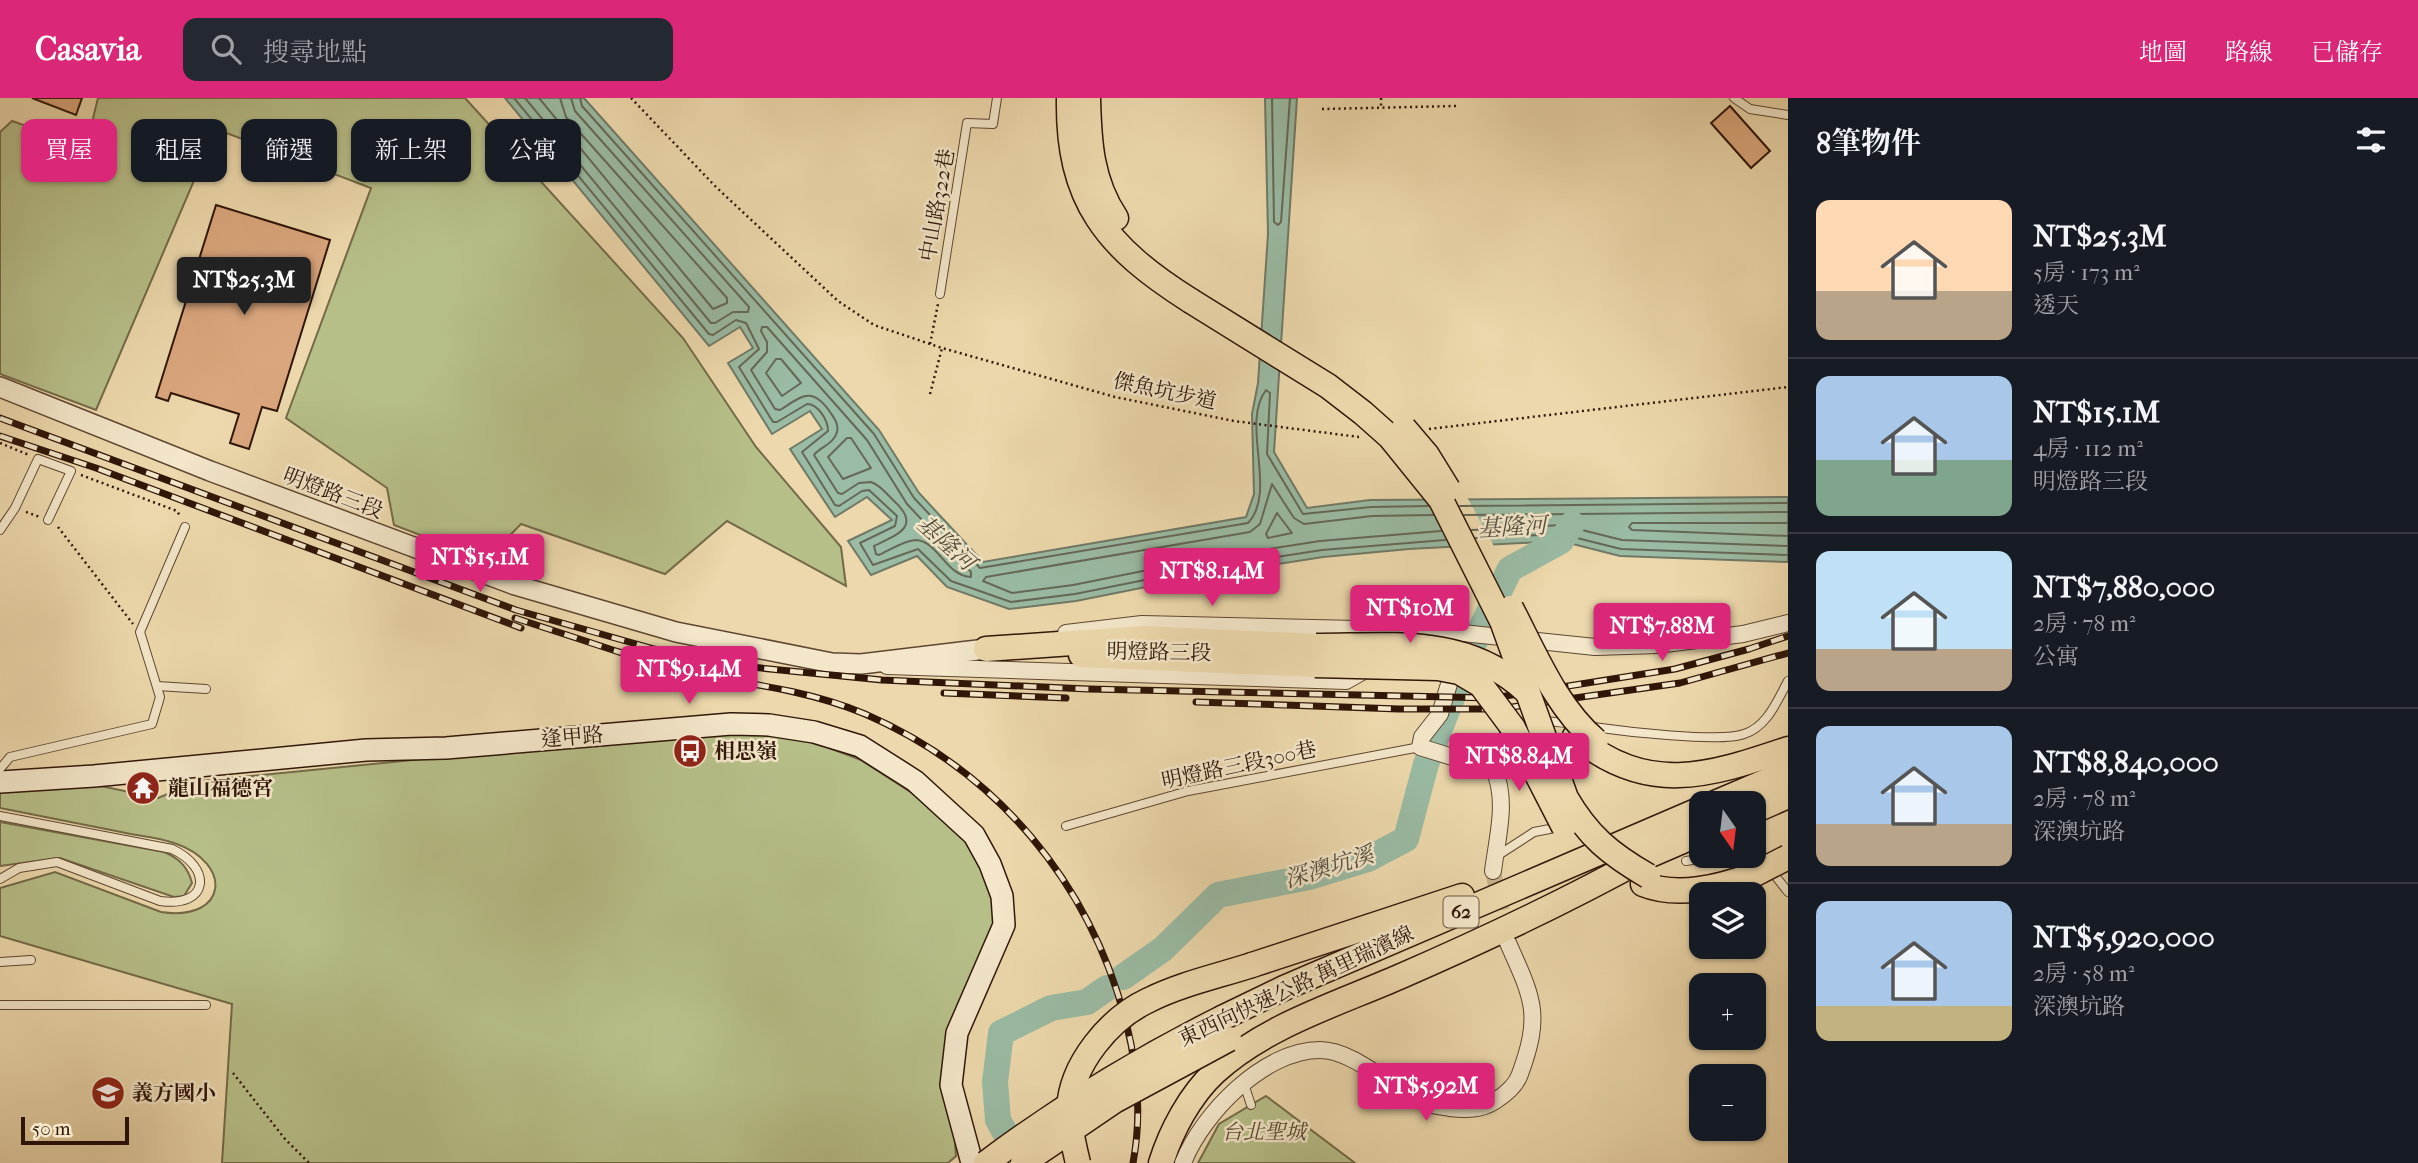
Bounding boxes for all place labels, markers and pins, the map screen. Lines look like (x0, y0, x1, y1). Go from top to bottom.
pin: NT$25.3M (172, 258, 316, 317)
pin: NT$15.1M (408, 534, 552, 594)
pin: NT$8.14M (1140, 548, 1284, 608)
pin: NT$10M (1353, 586, 1467, 645)
pin: NT$7.88M (1590, 603, 1734, 663)
pin: NT$9.14M (617, 646, 761, 706)
bus stop icon: 相思嶺 (671, 732, 709, 770)
pin: NT$8.84M (1447, 734, 1591, 793)
place label: 相思嶺 (714, 739, 777, 763)
temple icon: 龍山福德宮 (124, 769, 162, 807)
place label: 龍山福德宮 (168, 776, 273, 800)
pin: NT$5.92M (1354, 1063, 1498, 1123)
school or university icon: 義方國小 (89, 1074, 127, 1112)
place label: 義方國小 (132, 1081, 216, 1105)

